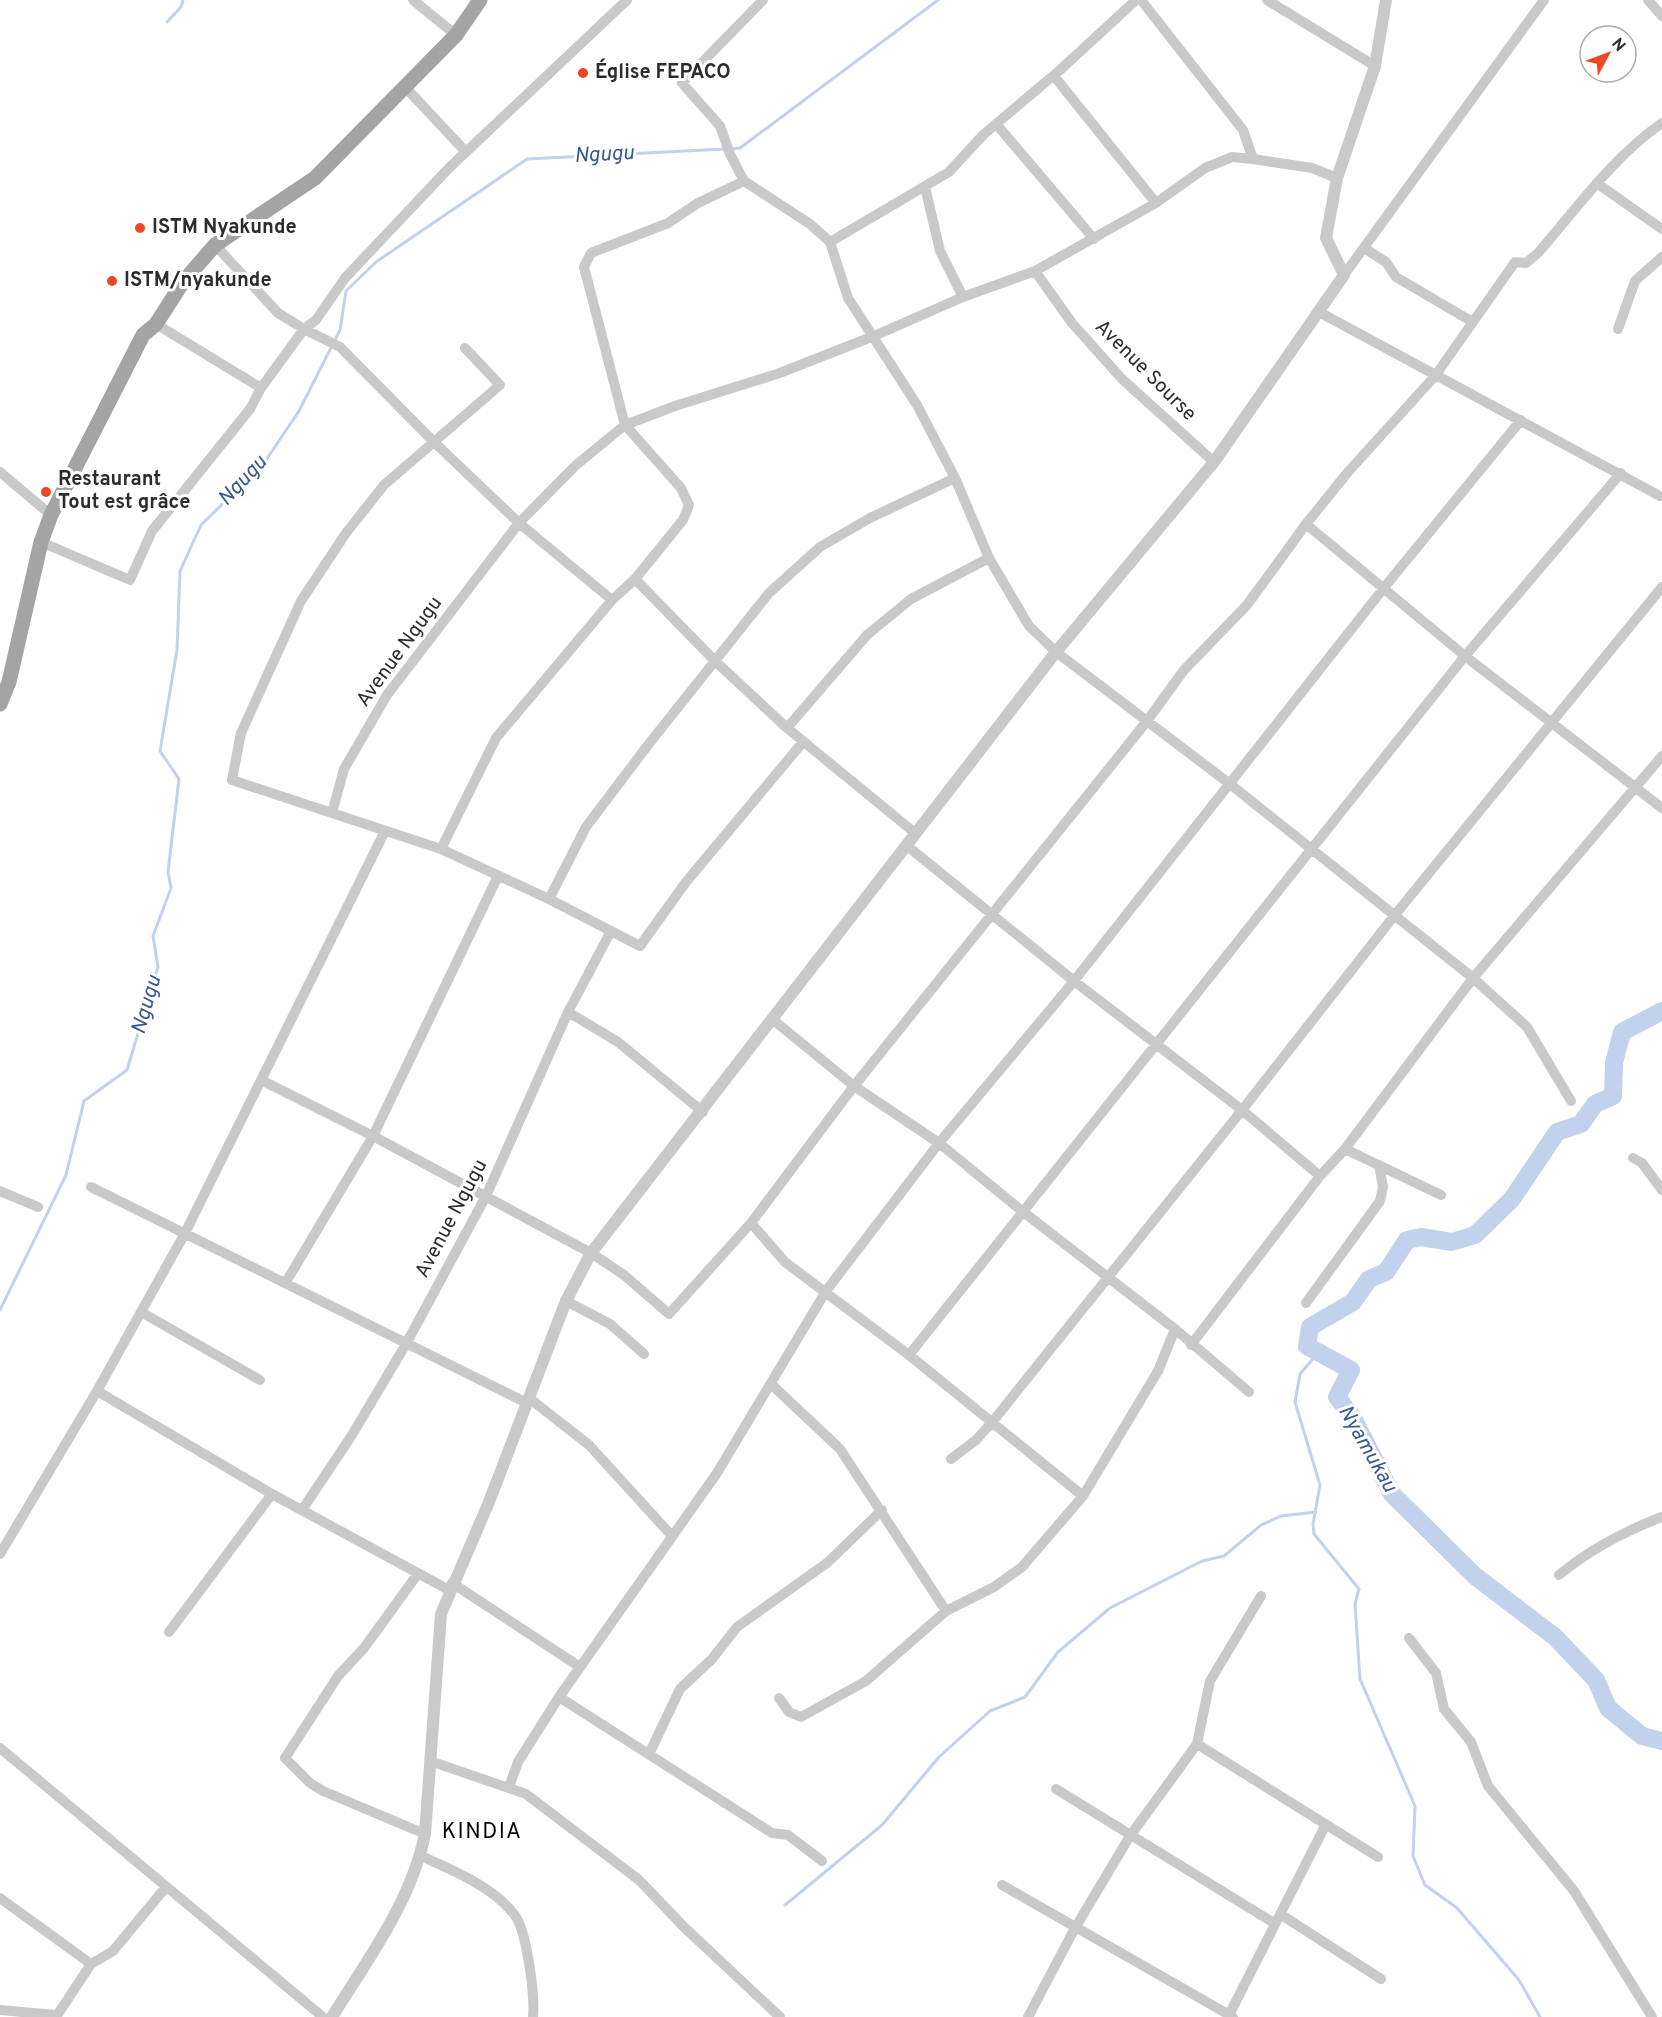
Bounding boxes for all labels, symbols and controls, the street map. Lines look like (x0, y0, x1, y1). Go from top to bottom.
north arrow (1578, 24, 1638, 84)
text: N (1606, 35, 1629, 56)
place label: Église FEPACO (595, 58, 731, 86)
marker: Église FEPACO (576, 66, 590, 80)
water label: Ngugu (573, 140, 635, 170)
place label: ISTM Nyakunde (152, 215, 297, 241)
marker: ISTM Nyakunde (133, 221, 147, 235)
place label: ISTM/nyakunde (124, 268, 272, 294)
marker: ISTM/nyakunde (105, 274, 119, 288)
street label: Avenue Sourse (1089, 315, 1201, 427)
water label: Ngugu (213, 449, 274, 512)
place label: Restaurant Tout est grâce (58, 467, 190, 516)
marker: Restaurant Tout est grâce (39, 485, 53, 499)
street label: Avenue Ngugu (351, 591, 449, 713)
water label: Ngugu (126, 972, 168, 1038)
street label: Avenue Ngugu (410, 1155, 494, 1283)
water label: Nyamukau (1331, 1401, 1403, 1498)
district label: KINDIA (442, 1819, 522, 1846)

